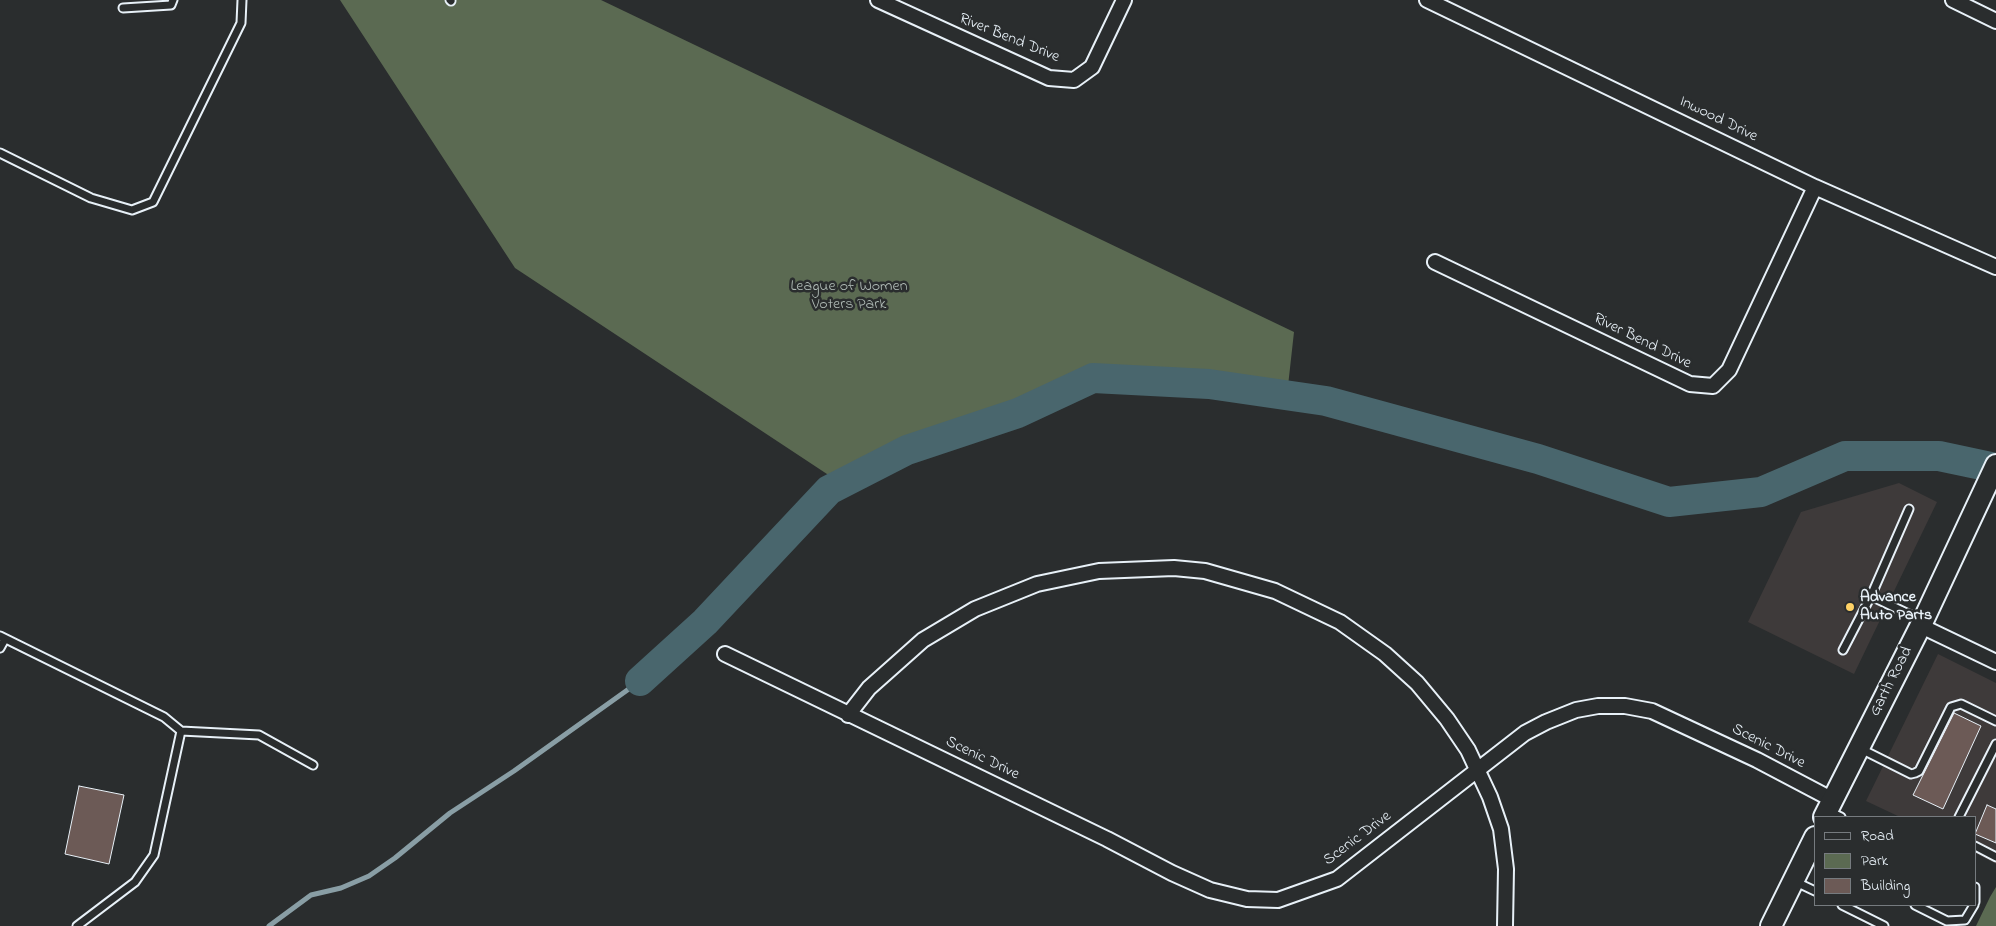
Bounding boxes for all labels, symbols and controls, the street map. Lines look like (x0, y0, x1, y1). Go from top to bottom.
street label: River Bend Drive (956, 10, 1062, 68)
street label: Inwood Drive (1676, 93, 1760, 147)
park label: League of Women Voters Park (790, 277, 908, 315)
street label: River Bend Drive (1590, 310, 1694, 374)
place label: Advance Auto Parts (1860, 588, 1932, 626)
marker: Advance Auto Parts (1844, 601, 1856, 613)
street label: Garth Road (1866, 644, 1918, 720)
street label: Scenic Drive (1728, 720, 1808, 774)
street label: Scenic Drive (942, 733, 1022, 785)
street label: Scenic Drive (1320, 807, 1396, 871)
legend (1814, 816, 1976, 906)
text: Road (1861, 825, 1894, 847)
text: Park (1861, 850, 1888, 872)
text: Building (1861, 875, 1910, 897)

